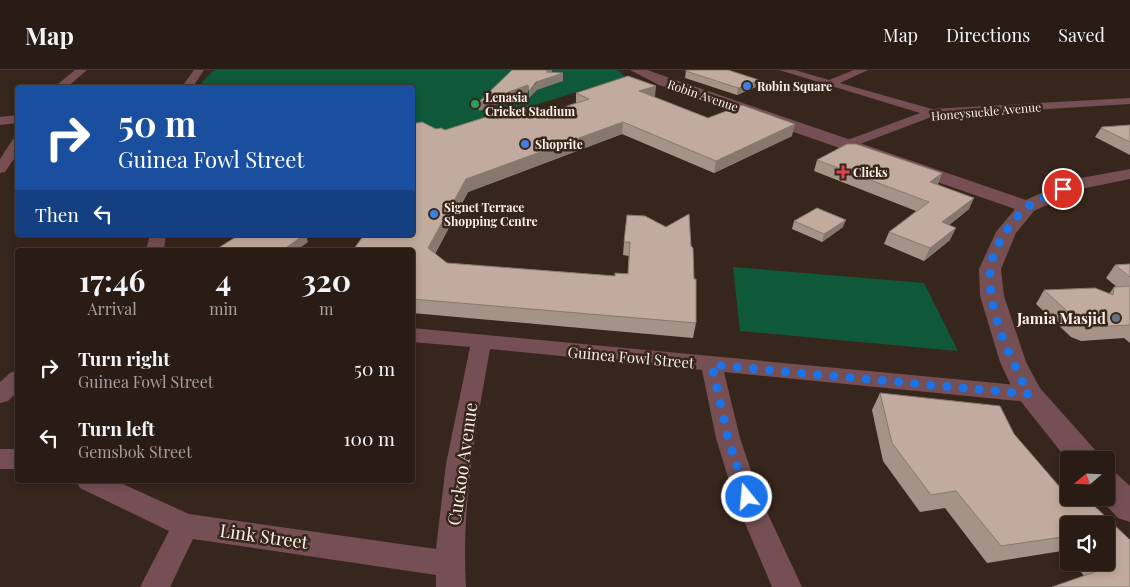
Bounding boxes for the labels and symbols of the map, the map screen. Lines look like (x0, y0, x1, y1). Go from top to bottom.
street label: Robin Avenue (665, 75, 741, 115)
place label: Robin Square (757, 78, 832, 94)
marker: Robin Square (741, 80, 753, 92)
place label: Lenasia Cricket Stadium (485, 89, 575, 119)
marker: Lenasia Cricket Stadium (469, 98, 481, 110)
street label: Honeysuckle Avenue (930, 98, 1042, 124)
place label: Shoprite (535, 136, 583, 152)
marker: Shoprite (519, 138, 531, 150)
place label: Clicks (853, 164, 888, 180)
marker: Clicks (837, 166, 849, 178)
pin (1042, 168, 1084, 210)
place label: Signet Terrace Shopping Centre (444, 199, 537, 229)
marker: Signet Terrace Shopping Centre (428, 208, 440, 220)
place label: Jamia Masjid (1016, 308, 1106, 328)
marker: Jamia Masjid (1110, 312, 1122, 324)
street label: Guinea Fowl Street (567, 342, 696, 373)
street label: Cuckoo Avenue (441, 401, 483, 527)
north arrow (1060, 451, 1115, 506)
position arrow (720, 470, 772, 522)
street label: Link Street (218, 518, 310, 554)

